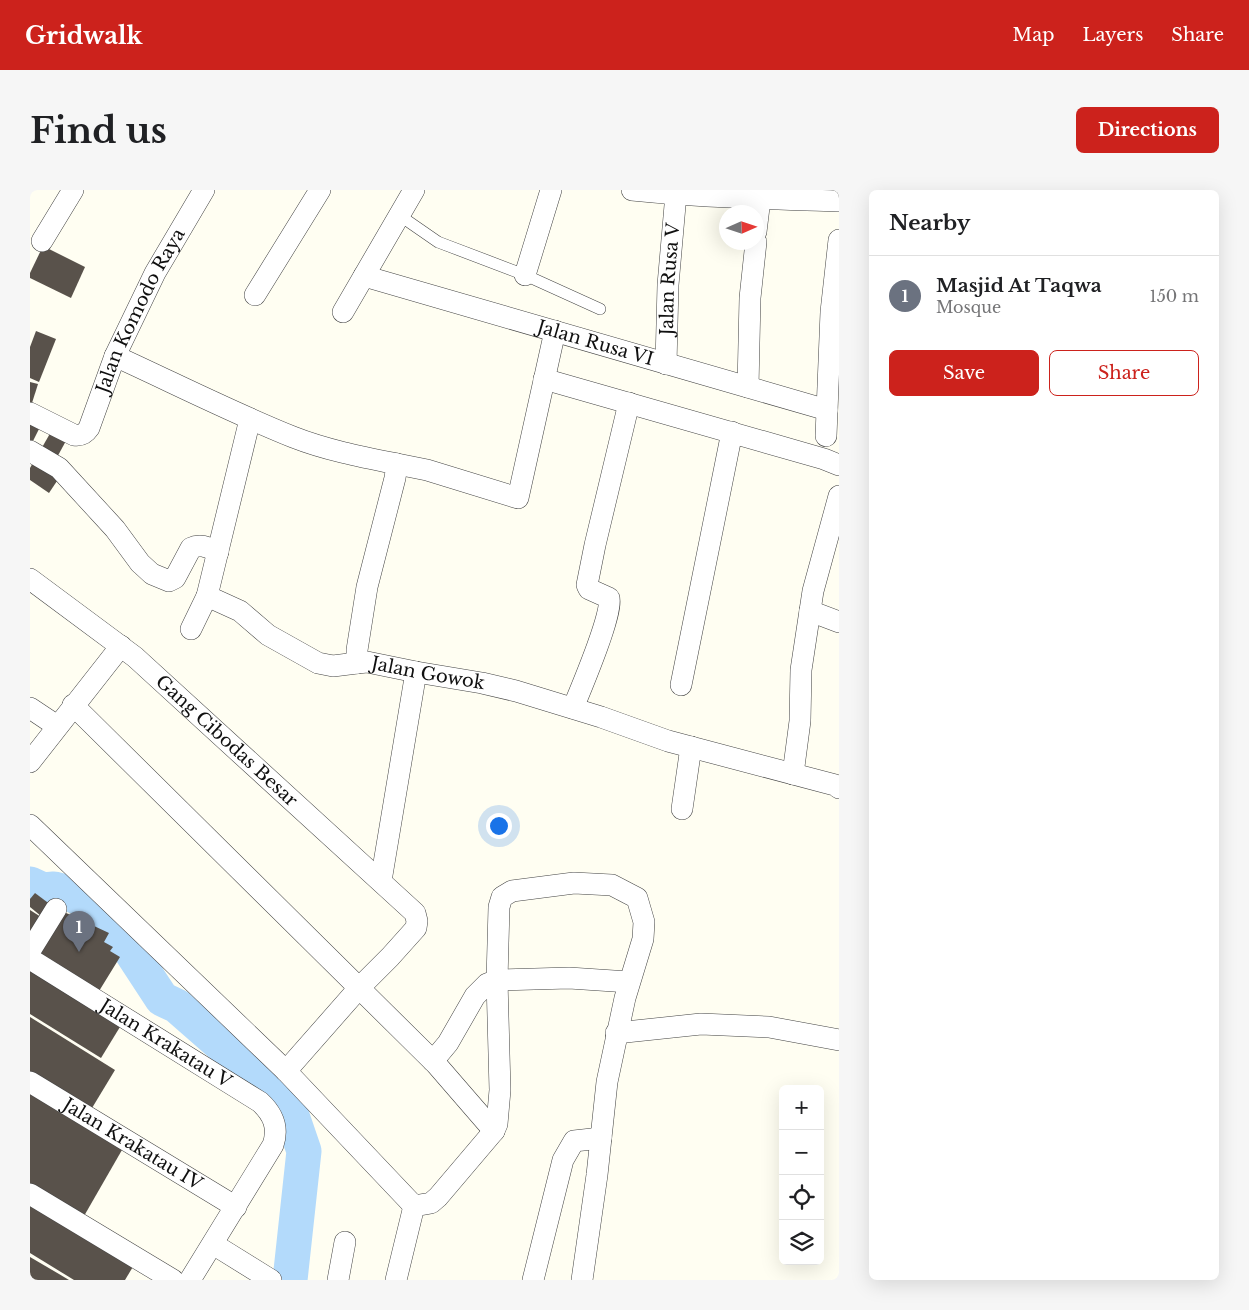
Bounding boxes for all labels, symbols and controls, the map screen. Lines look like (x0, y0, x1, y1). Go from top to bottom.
text: Gridwalk (25, 21, 142, 50)
text: Map (1013, 24, 1054, 46)
text: Layers (1082, 24, 1143, 46)
text: Share (1171, 24, 1224, 46)
button: Directions (1076, 107, 1219, 153)
text: Find us (30, 109, 167, 152)
north arrow (719, 205, 764, 250)
text: Nearby (889, 210, 970, 236)
street label: Jalan Rusa V (656, 221, 684, 338)
street label: Jalan Komodo Raya (91, 225, 190, 398)
text: Masjid At Taqwa (936, 274, 1102, 297)
text: 1 (902, 286, 908, 306)
text: 150 m (1150, 286, 1199, 306)
text: Mosque (936, 297, 1001, 317)
street label: Jalan Rusa VI (533, 315, 656, 370)
button: Save (889, 350, 1039, 396)
button: Share (1049, 350, 1199, 396)
street label: Jalan Gowok (368, 652, 487, 694)
street label: Gang Cibodas Besar (151, 670, 302, 811)
your location (486, 813, 512, 839)
pin: 1 (63, 911, 95, 952)
street label: Jalan Krakatau V (94, 993, 237, 1093)
map controls (779, 1085, 824, 1265)
button: + (779, 1085, 824, 1130)
street label: Jalan Krakatau IV (57, 1093, 207, 1195)
button: − (779, 1130, 824, 1175)
button: locate (779, 1175, 824, 1220)
button: layers (779, 1220, 824, 1265)

